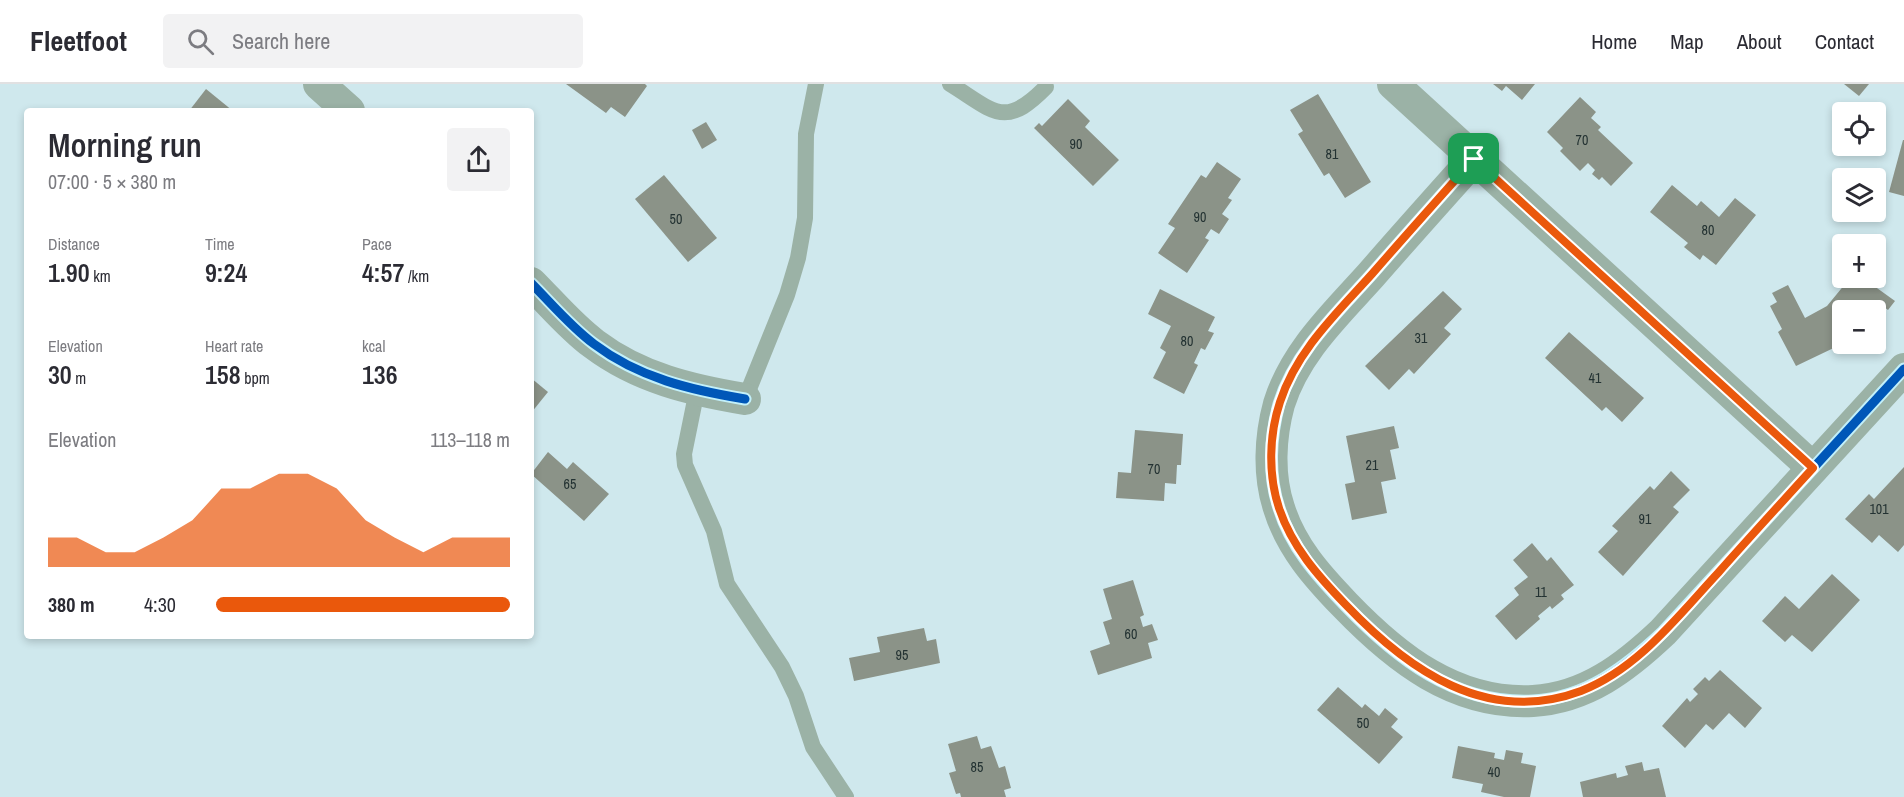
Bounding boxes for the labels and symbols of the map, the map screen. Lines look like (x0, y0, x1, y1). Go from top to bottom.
house number: 70 (1576, 131, 1588, 149)
pin (1448, 133, 1499, 184)
house number: 90 (1070, 135, 1082, 153)
house number: 81 (1326, 145, 1339, 163)
house number: 90 (1194, 208, 1206, 226)
house number: 50 (670, 210, 682, 228)
house number: 80 (1702, 221, 1714, 239)
house number: 31 (1415, 329, 1428, 347)
house number: 80 (1181, 332, 1193, 350)
house number: 41 (1589, 369, 1602, 387)
house number: 21 (1366, 456, 1379, 474)
house number: 70 (1148, 460, 1160, 478)
house number: 65 (564, 475, 576, 493)
house number: 101 (1869, 500, 1889, 518)
house number: 91 (1639, 510, 1652, 528)
house number: 11 (1535, 583, 1548, 601)
house number: 60 (1125, 625, 1137, 643)
house number: 95 (896, 646, 908, 664)
house number: 50 (1357, 714, 1369, 732)
house number: 85 (971, 758, 983, 776)
house number: 40 (1488, 763, 1500, 781)

